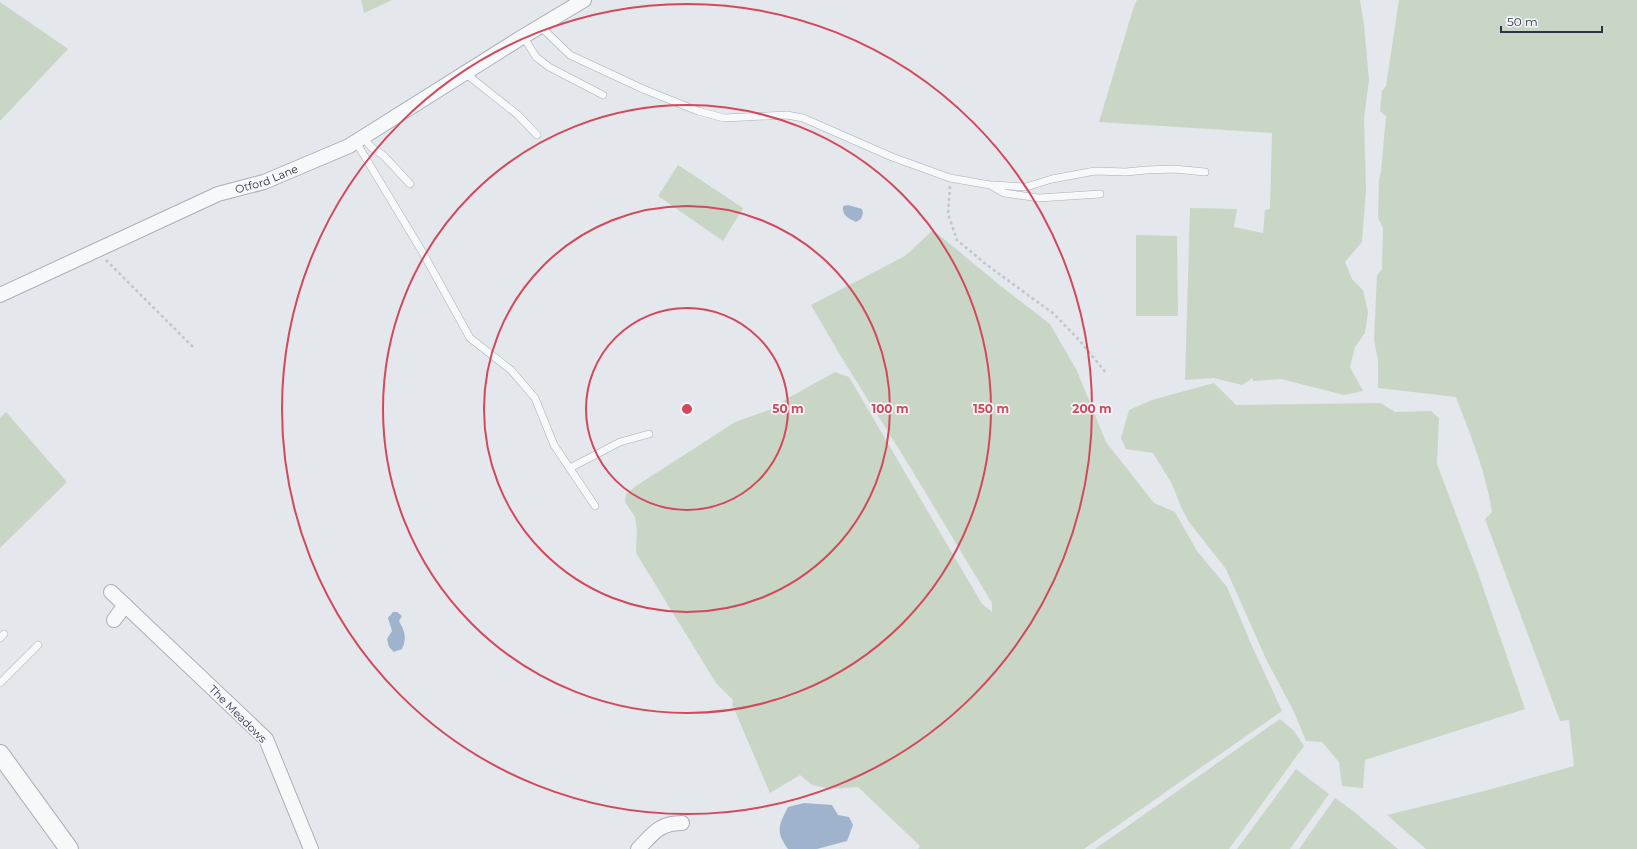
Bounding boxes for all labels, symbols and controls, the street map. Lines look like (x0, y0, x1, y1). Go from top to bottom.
scale bar (1501, 8, 1602, 34)
text: 50 m (1507, 14, 1538, 29)
street label: Otford Lane (233, 161, 300, 196)
text: 50 m (772, 401, 804, 416)
text: 100 m (872, 401, 908, 416)
text: 150 m (973, 401, 1009, 416)
text: 200 m (1072, 401, 1112, 416)
centre of rings (680, 402, 694, 416)
street label: The Meadows (206, 682, 270, 746)

